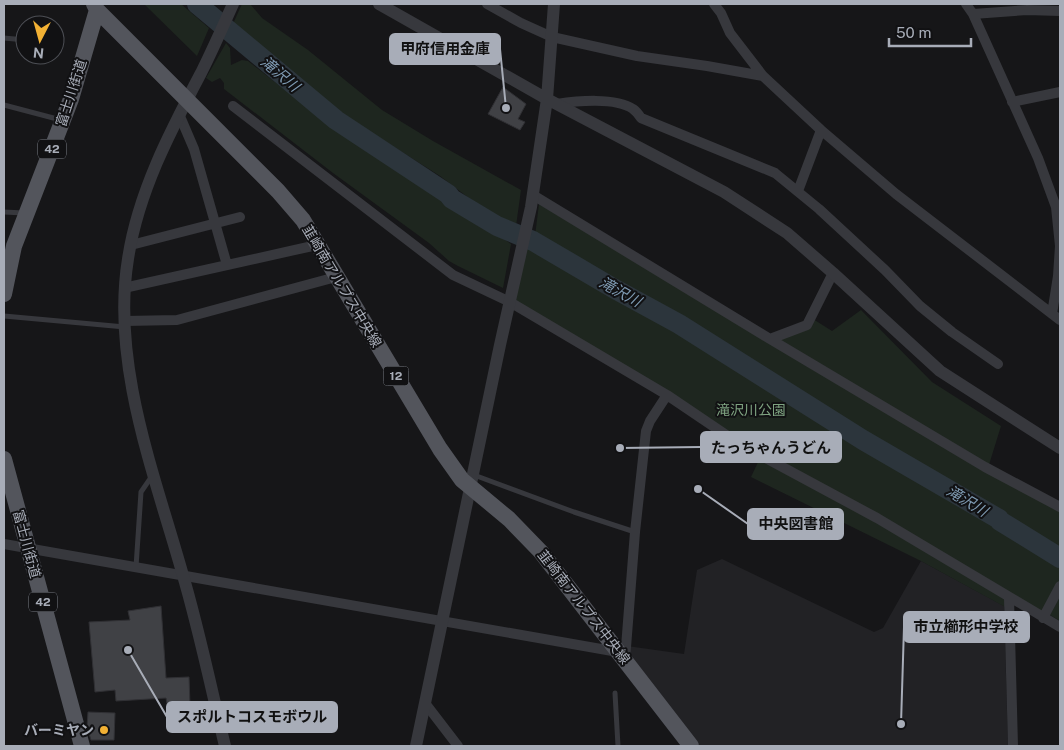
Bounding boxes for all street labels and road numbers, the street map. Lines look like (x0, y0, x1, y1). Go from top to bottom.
street label: 富士川街道 (53, 57, 89, 129)
road number: 42 (38, 140, 66, 158)
street label: 韮崎南アルプス中央線 (299, 222, 385, 350)
road number: 12 (384, 366, 408, 386)
street label: 富士川街道 (10, 508, 44, 580)
street label: 韮崎南アルプス中央線 (535, 547, 633, 667)
road number: 42 (29, 592, 57, 612)

